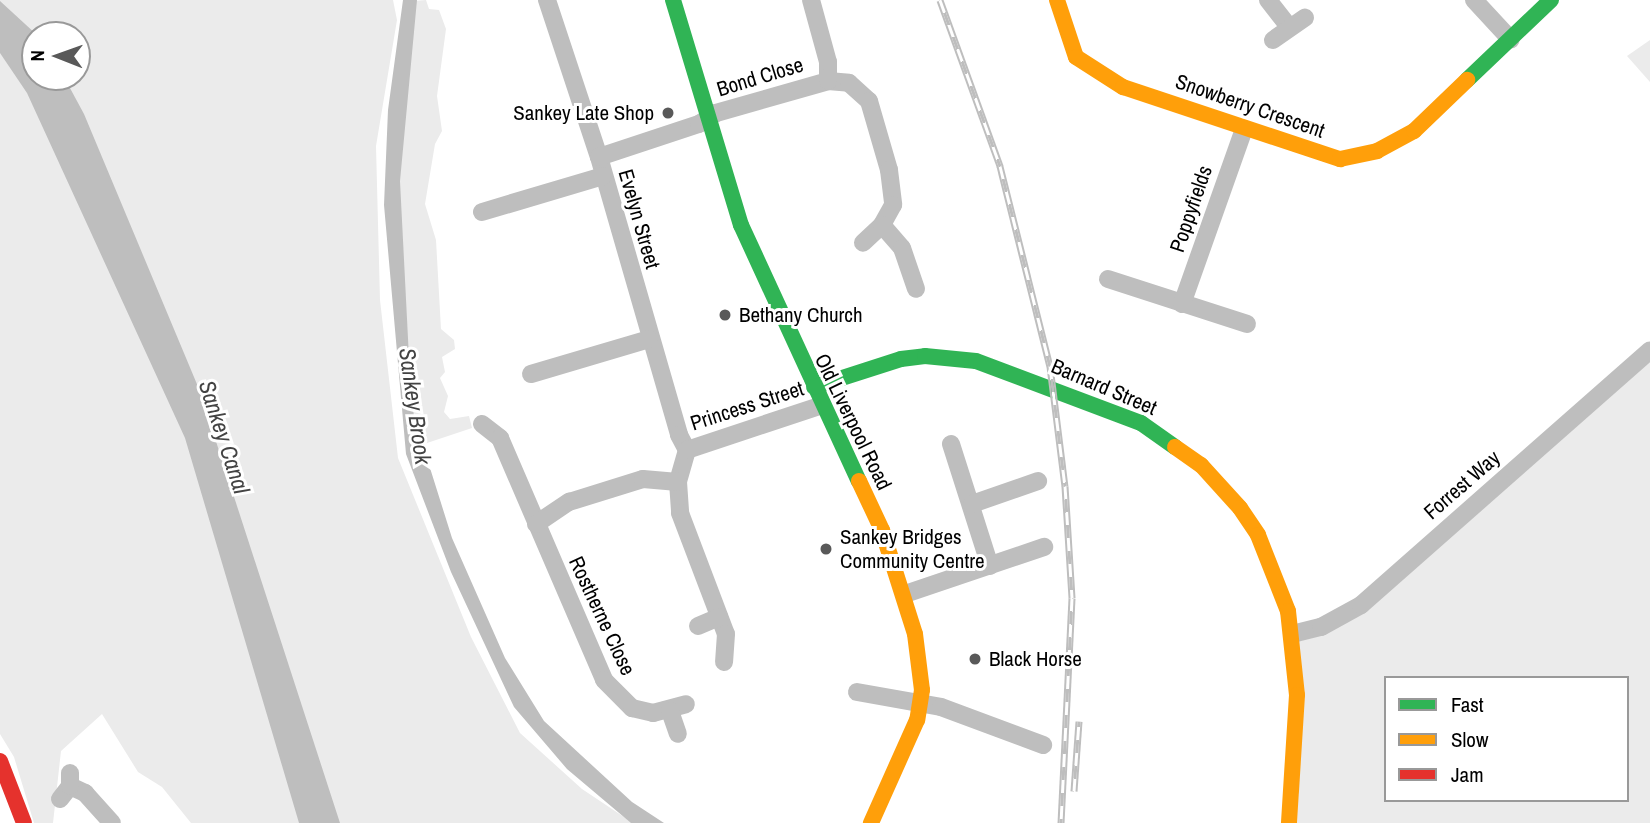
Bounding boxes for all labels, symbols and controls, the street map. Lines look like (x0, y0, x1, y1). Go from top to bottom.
north arrow (21, 21, 91, 91)
text: N (24, 50, 50, 62)
street label: Bond Close (714, 52, 806, 102)
street label: Snowberry Crescent (1172, 69, 1328, 143)
place label: Sankey Late Shop (513, 100, 654, 126)
marker: Sankey Late Shop (660, 105, 676, 121)
street label: Poppyfields (1164, 162, 1218, 256)
street label: Evelyn Street (613, 166, 665, 272)
place label: Bethany Church (739, 302, 862, 328)
marker: Bethany Church (717, 307, 733, 323)
water label: Sankey Brook (393, 346, 437, 466)
street label: Old Liverpool Road (809, 350, 897, 494)
street label: Barnard Street (1048, 354, 1160, 420)
street label: Princess Street (687, 376, 807, 436)
water label: Sankey Canal (193, 377, 255, 497)
street label: Forrest Way (1419, 445, 1505, 525)
place label: Sankey Bridges Community Centre (840, 524, 985, 574)
marker: Sankey Bridges Community Centre (818, 541, 834, 557)
street label: Rostherne Close (563, 553, 641, 679)
place label: Black Horse (989, 646, 1082, 672)
marker: Black Horse (967, 651, 983, 667)
legend (1384, 676, 1629, 802)
text: Fast (1451, 690, 1484, 719)
text: Slow (1451, 725, 1488, 754)
text: Jam (1451, 760, 1484, 789)

